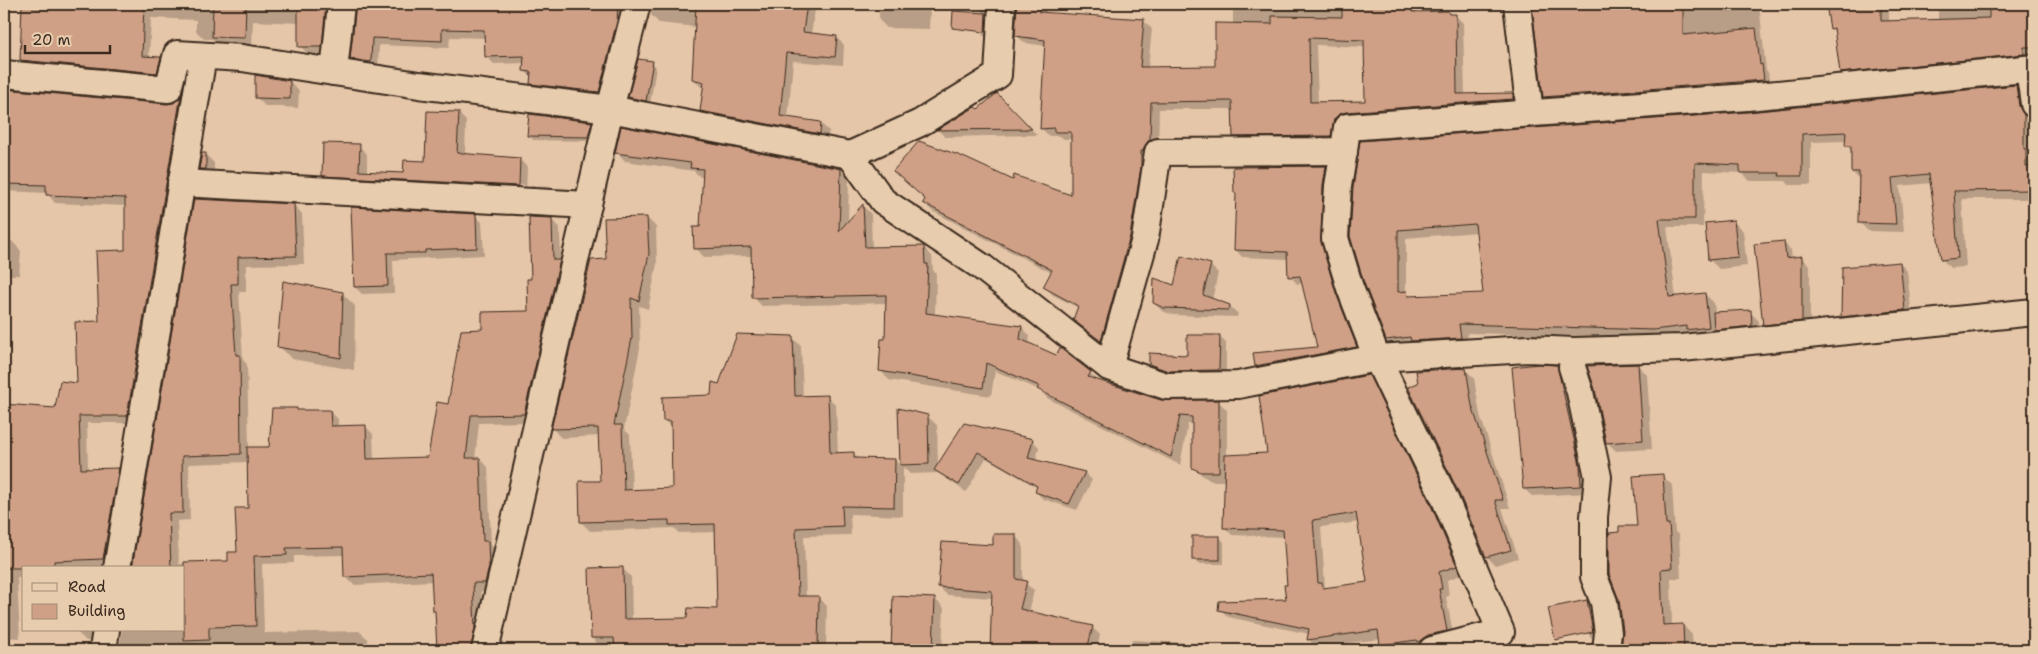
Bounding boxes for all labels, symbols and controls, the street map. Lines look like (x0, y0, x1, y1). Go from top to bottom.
scale bar (25, 22, 110, 54)
text: 20 m (32, 30, 71, 50)
legend (22, 566, 185, 632)
text: Road (68, 577, 106, 597)
text: Building (68, 601, 125, 621)

